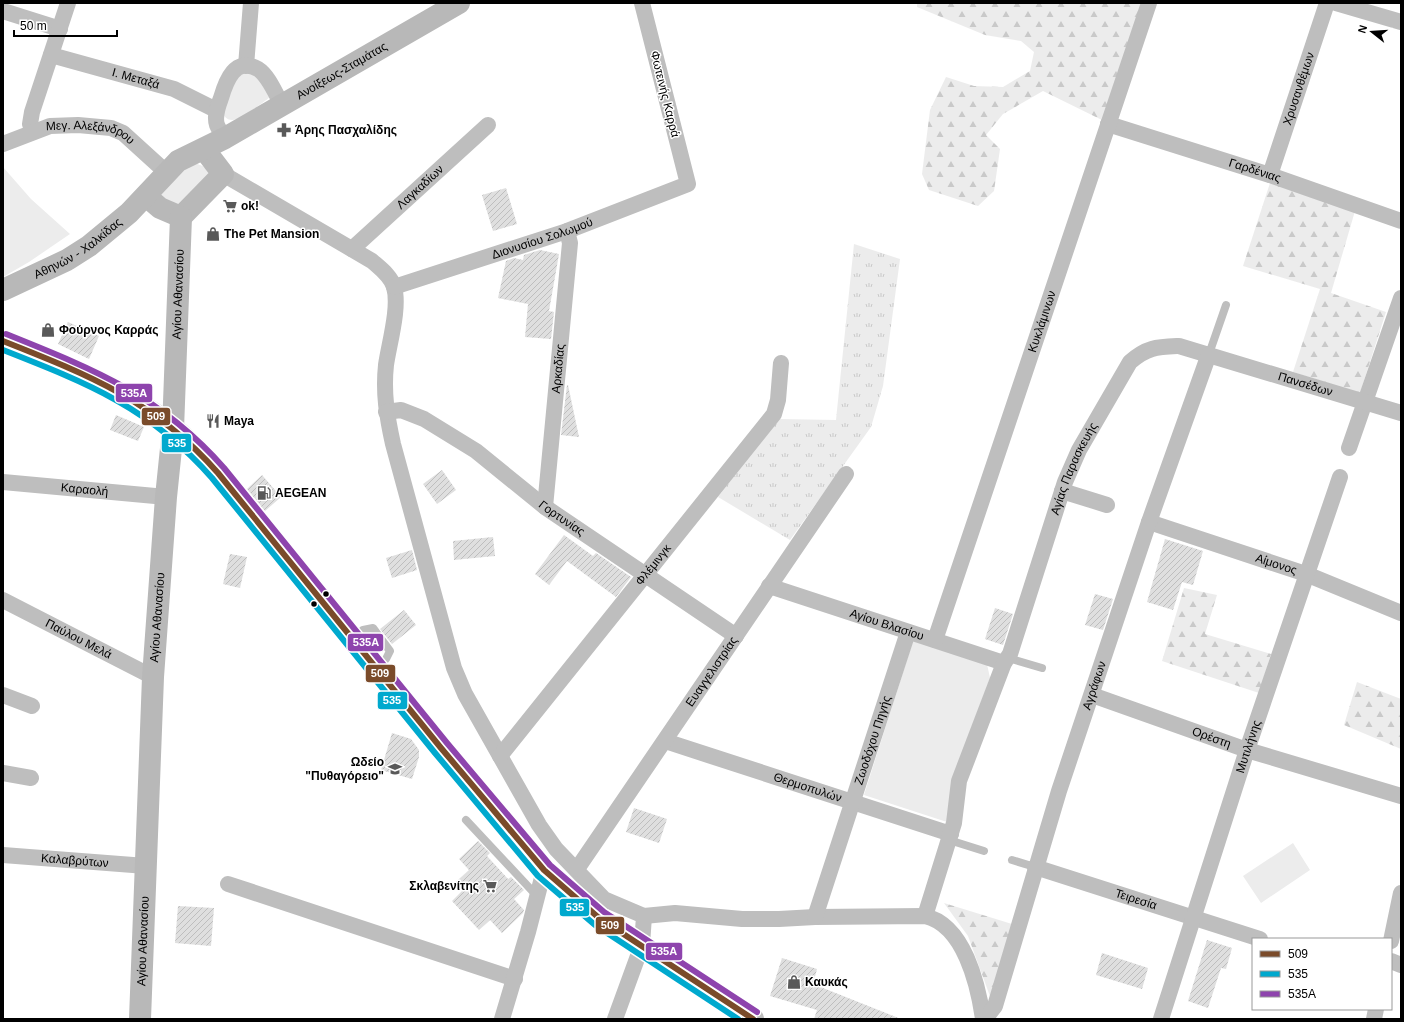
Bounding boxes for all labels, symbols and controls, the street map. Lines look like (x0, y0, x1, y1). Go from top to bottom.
scale bar (14, 12, 117, 38)
north arrow (1352, 12, 1392, 52)
text: 50 m (20, 19, 47, 33)
text: N (1356, 23, 1369, 35)
street label: Ανοίξεως-Σταμάτας (294, 39, 390, 102)
street label: Φωτεινής Καρρά (647, 49, 683, 139)
street label: Χρυσανθέμων (1280, 50, 1317, 127)
street label: Ι. Μεταξά (110, 65, 161, 92)
street label: Μεγ. Αλεξάνδρου (46, 118, 138, 147)
pharmacy icon: Άρης Πασχαλίδης (276, 122, 292, 138)
place label: Άρης Πασχαλίδης (295, 123, 397, 137)
street label: Γαρδένιας (1227, 155, 1283, 185)
street label: Λαγκαδίων (394, 162, 446, 212)
supermarket icon: ok! (222, 198, 238, 214)
place label: ok! (241, 199, 259, 213)
street label: Αθηνών - Χαλκίδας (31, 215, 125, 282)
street label: Διονυσίου Σολωμού (490, 215, 595, 262)
shop icon: The Pet Mansion (205, 226, 221, 242)
place label: The Pet Mansion (224, 227, 319, 241)
street label: Αγίου Αθανασίου (169, 249, 187, 340)
street label: Κυκλάμινων (1025, 289, 1059, 354)
shop icon: Φούρνος Καρράς (40, 322, 56, 338)
place label: Φούρνος Καρράς (59, 323, 158, 337)
street label: Αρκαδίας (549, 343, 567, 394)
street label: Πανσέδων (1276, 369, 1334, 399)
line badge: 535A (115, 383, 153, 403)
text: 535A (121, 387, 147, 399)
line badge: 509 (141, 407, 171, 426)
text: 509 (147, 410, 165, 422)
restaurant icon: Maya (205, 413, 221, 429)
place label: Maya (224, 414, 254, 428)
street label: Αγίας Παρασκευής (1048, 420, 1100, 517)
line badge: 535 (161, 433, 192, 453)
text: 535 (168, 437, 186, 449)
street label: Καραολή (60, 480, 109, 499)
fuel station icon: AEGEAN (256, 485, 272, 501)
place label: AEGEAN (275, 486, 326, 500)
street label: Γορτυνίας (536, 498, 588, 539)
street label: Φλέμινγκ (633, 541, 674, 588)
street label: Αίμονος (1254, 551, 1299, 578)
street label: Αγίου Αθανασίου (147, 572, 168, 663)
unlabelled marker (321, 589, 331, 599)
unlabelled marker (309, 599, 319, 609)
street label: Αγίου Βλασίου (848, 606, 926, 643)
street label: Παύλου Μελά (43, 616, 114, 662)
line badge: 535A (347, 633, 384, 652)
street label: Ευαγγελιστρίας (683, 633, 740, 709)
text: 535A (353, 636, 379, 648)
street label: Αγράφων (1080, 659, 1109, 712)
line badge: 509 (365, 664, 396, 683)
text: 509 (371, 667, 389, 679)
line badge: 535 (377, 691, 408, 710)
text: 535 (383, 694, 401, 706)
street label: Ζωοδόχου Πηγής (852, 694, 894, 786)
street label: Μυτιλήνης (1233, 718, 1264, 775)
street label: Ορέστη (1190, 724, 1233, 751)
place label: Ωδείο "Πυθαγόρειο" (305, 755, 384, 783)
school or university icon: Ωδείο "Πυθαγόρειο" (387, 761, 403, 777)
street label: Θερμοπυλών (772, 770, 844, 805)
street label: Καλαβρύτων (40, 851, 109, 870)
supermarket icon: Σκλαβενίτης (482, 878, 498, 894)
place label: Σκλαβενίτης (409, 879, 479, 893)
street label: Τειρεσία (1113, 886, 1159, 913)
street label: Αγίου Αθανασίου (134, 896, 152, 986)
line badge: 535 (559, 898, 590, 917)
text: 535 (566, 901, 584, 913)
line badge: 509 (595, 916, 625, 935)
text: 509 (601, 919, 619, 931)
legend (1252, 938, 1392, 1010)
line badge: 535A (645, 942, 683, 961)
text: 535A (651, 945, 677, 957)
text: 509 (1288, 947, 1308, 961)
text: 535 (1288, 967, 1308, 981)
shop icon: Καυκάς (786, 974, 802, 990)
place label: Καυκάς (805, 975, 848, 989)
text: 535A (1288, 987, 1316, 1001)

